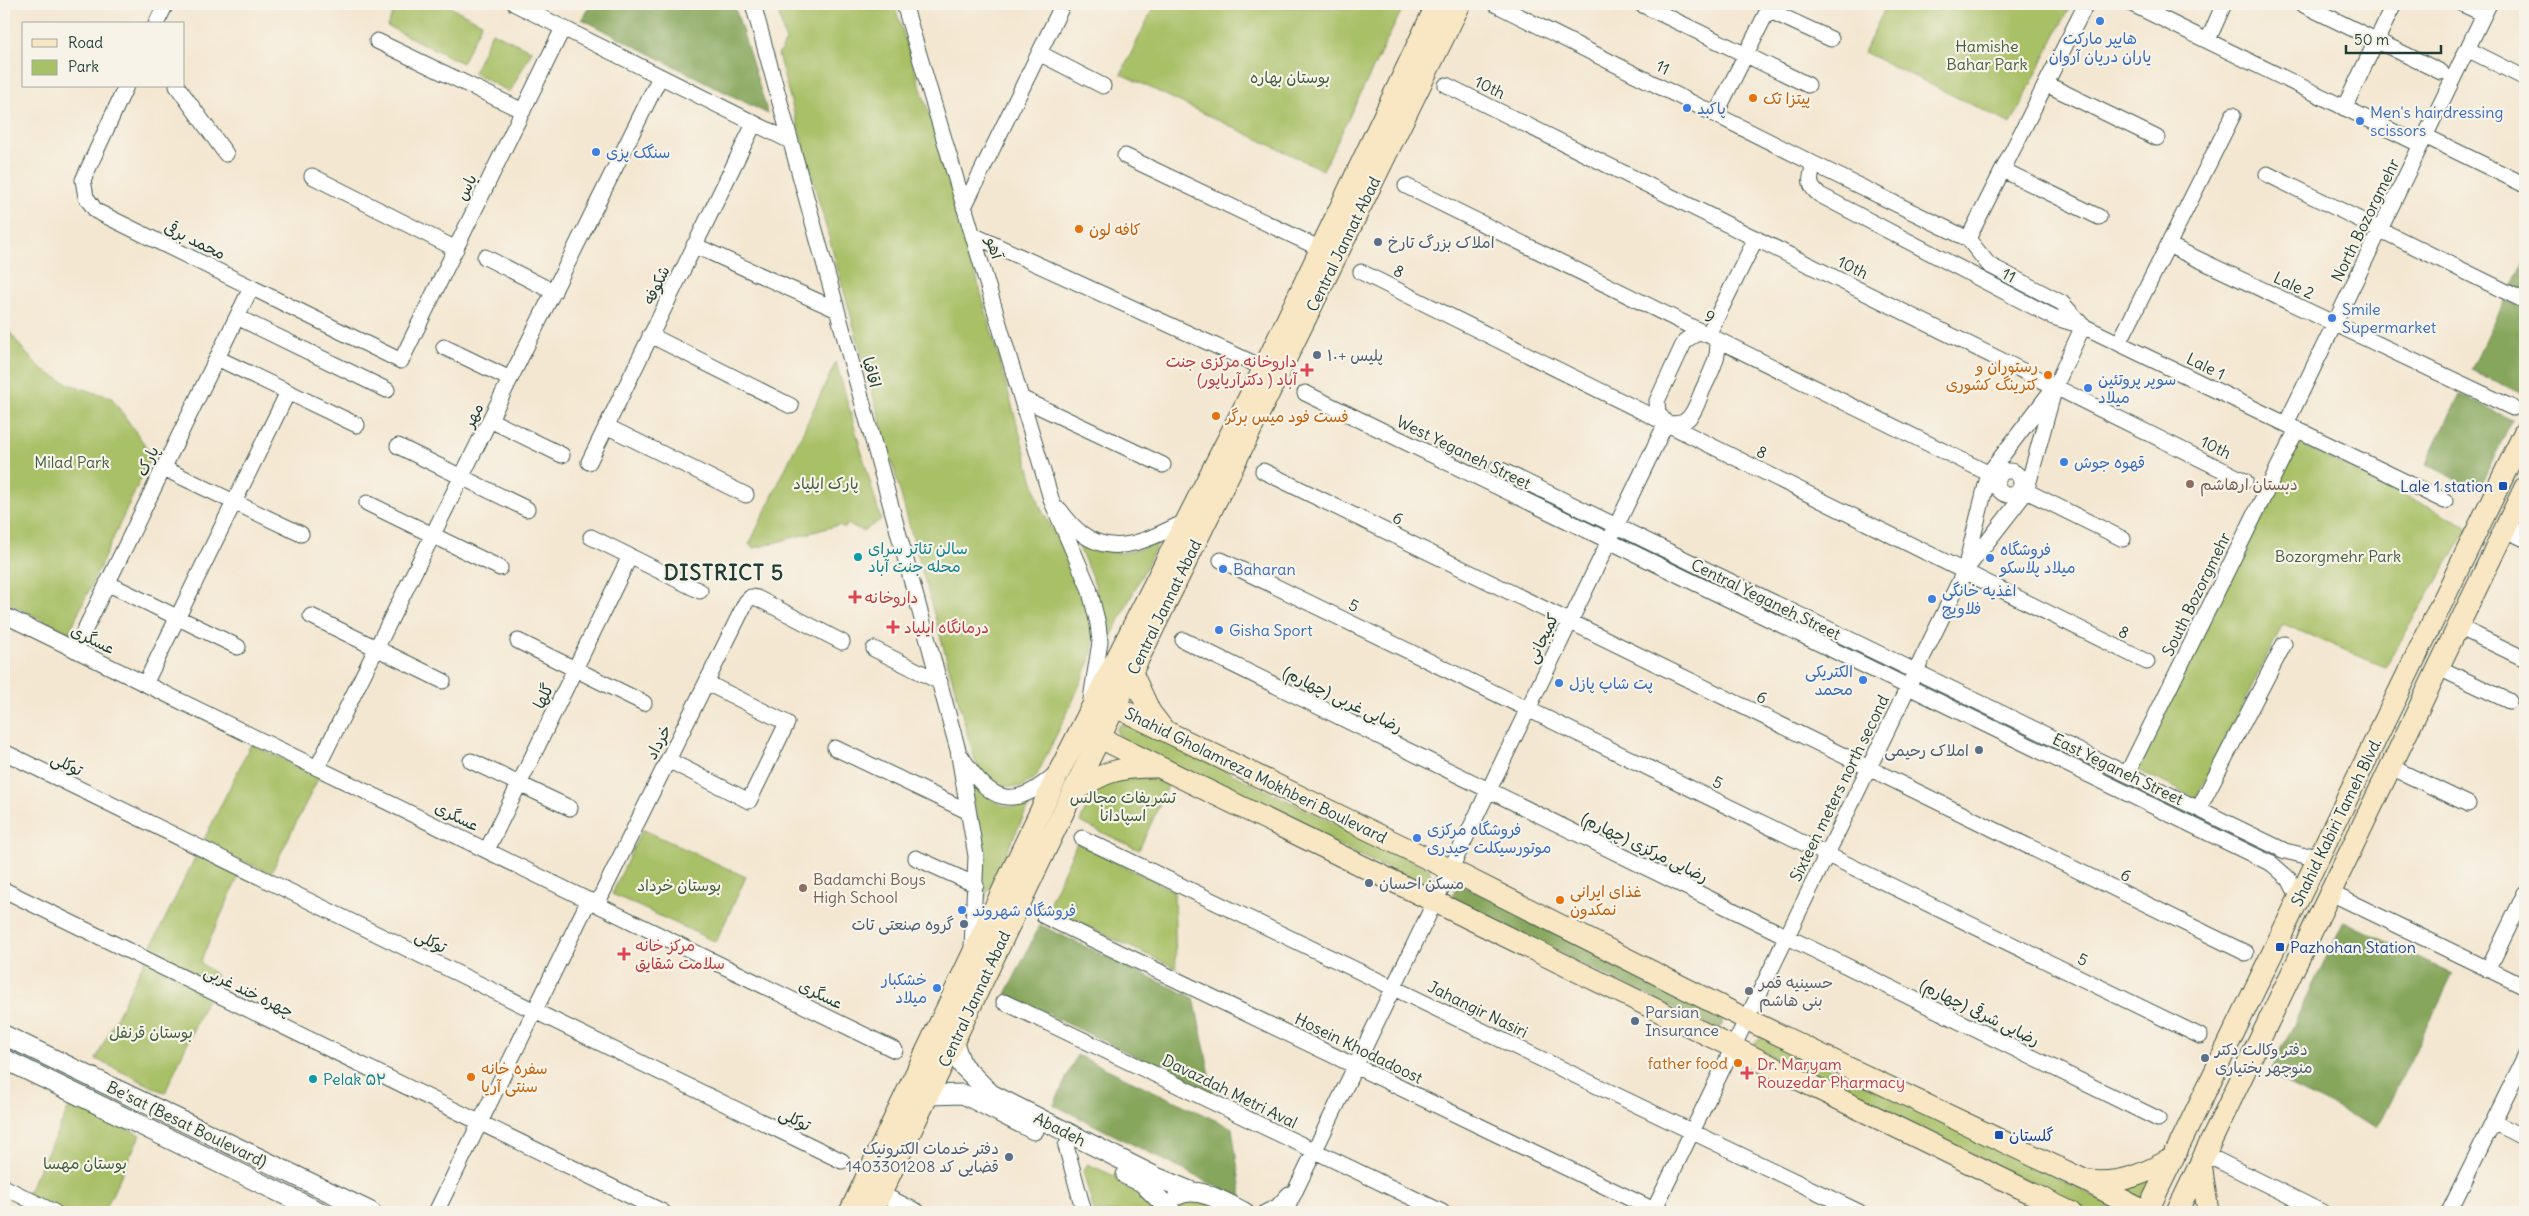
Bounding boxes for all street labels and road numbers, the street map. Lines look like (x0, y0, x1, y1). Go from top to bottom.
street label: 11 (1653, 55, 1673, 79)
street label: 10th (1471, 71, 1509, 103)
street label: North Bozorgmehr (2327, 155, 2404, 285)
street label: یاس (451, 170, 481, 204)
street label: Central Jannat Abad (1302, 173, 1384, 315)
street label: محمد برقی (161, 217, 229, 263)
street label: آهو (981, 233, 1008, 262)
street label: 10th (1834, 251, 1872, 283)
street label: 8 (1390, 260, 1408, 282)
street label: شکوفه (638, 262, 675, 308)
street label: 11 (1999, 263, 2019, 287)
street label: Lale 2 (2271, 267, 2318, 303)
street label: 9 (1701, 305, 1719, 327)
street label: Lale 1 (2184, 348, 2228, 384)
street label: اقاقیا (858, 355, 886, 389)
street label: مهر (458, 400, 487, 432)
street label: West Yeganeh Street (1394, 411, 1535, 493)
street label: 10th (2197, 431, 2235, 463)
street label: 8 (1753, 441, 1771, 463)
street label: پارک (131, 443, 164, 480)
street label: 6 (1389, 507, 1407, 529)
street label: South Bozorgmehr (2157, 528, 2235, 659)
street label: Central Jannat Abad (1123, 536, 1205, 678)
street label: Central Yeganeh Street (1688, 554, 1845, 644)
street label: 5 (1345, 594, 1363, 616)
street label: کمیجانی (1521, 610, 1564, 667)
street label: عسگری (68, 620, 118, 658)
street label: 8 (2115, 621, 2133, 643)
street label: رضایی غربی (چهارم) (1279, 661, 1406, 739)
street label: گلها (528, 680, 558, 712)
street label: 6 (1753, 686, 1771, 708)
street label: Sixteen meters north second (1785, 692, 1893, 884)
street label: Shahid Gholamreza Mokhberi Boulevard (1122, 703, 1390, 847)
street label: خرداد (641, 721, 675, 763)
street label: East Yeganeh Street (2049, 729, 2187, 810)
street label: Shahid Kabiri Tameh Blvd. (2286, 734, 2386, 910)
street label: توکلی (47, 748, 86, 781)
street label: 5 (1709, 771, 1727, 793)
street label: عسگری (432, 797, 482, 835)
street label: رضایی مرکزی (چهارم) (1577, 808, 1712, 889)
street label: 6 (2117, 864, 2135, 886)
street label: توکلی (411, 925, 450, 958)
street label: Central Jannat Abad (934, 928, 1014, 1070)
street label: 5 (2074, 948, 2092, 970)
street label: چهره خند غربی (201, 961, 297, 1022)
street label: رضایی شرقی (چهارم) (1916, 974, 2043, 1052)
street label: عسگری (796, 975, 846, 1013)
street label: Jahangir Nasiri (1425, 976, 1531, 1042)
street label: Hosein Khodadoost (1292, 1008, 1427, 1088)
street label: Davazdah Metri Aval (1159, 1050, 1301, 1132)
street label: Be'sat (Besat Boulevard) (104, 1076, 271, 1172)
street label: توکلی (775, 1103, 814, 1136)
street label: Abadeh (1031, 1108, 1089, 1150)

